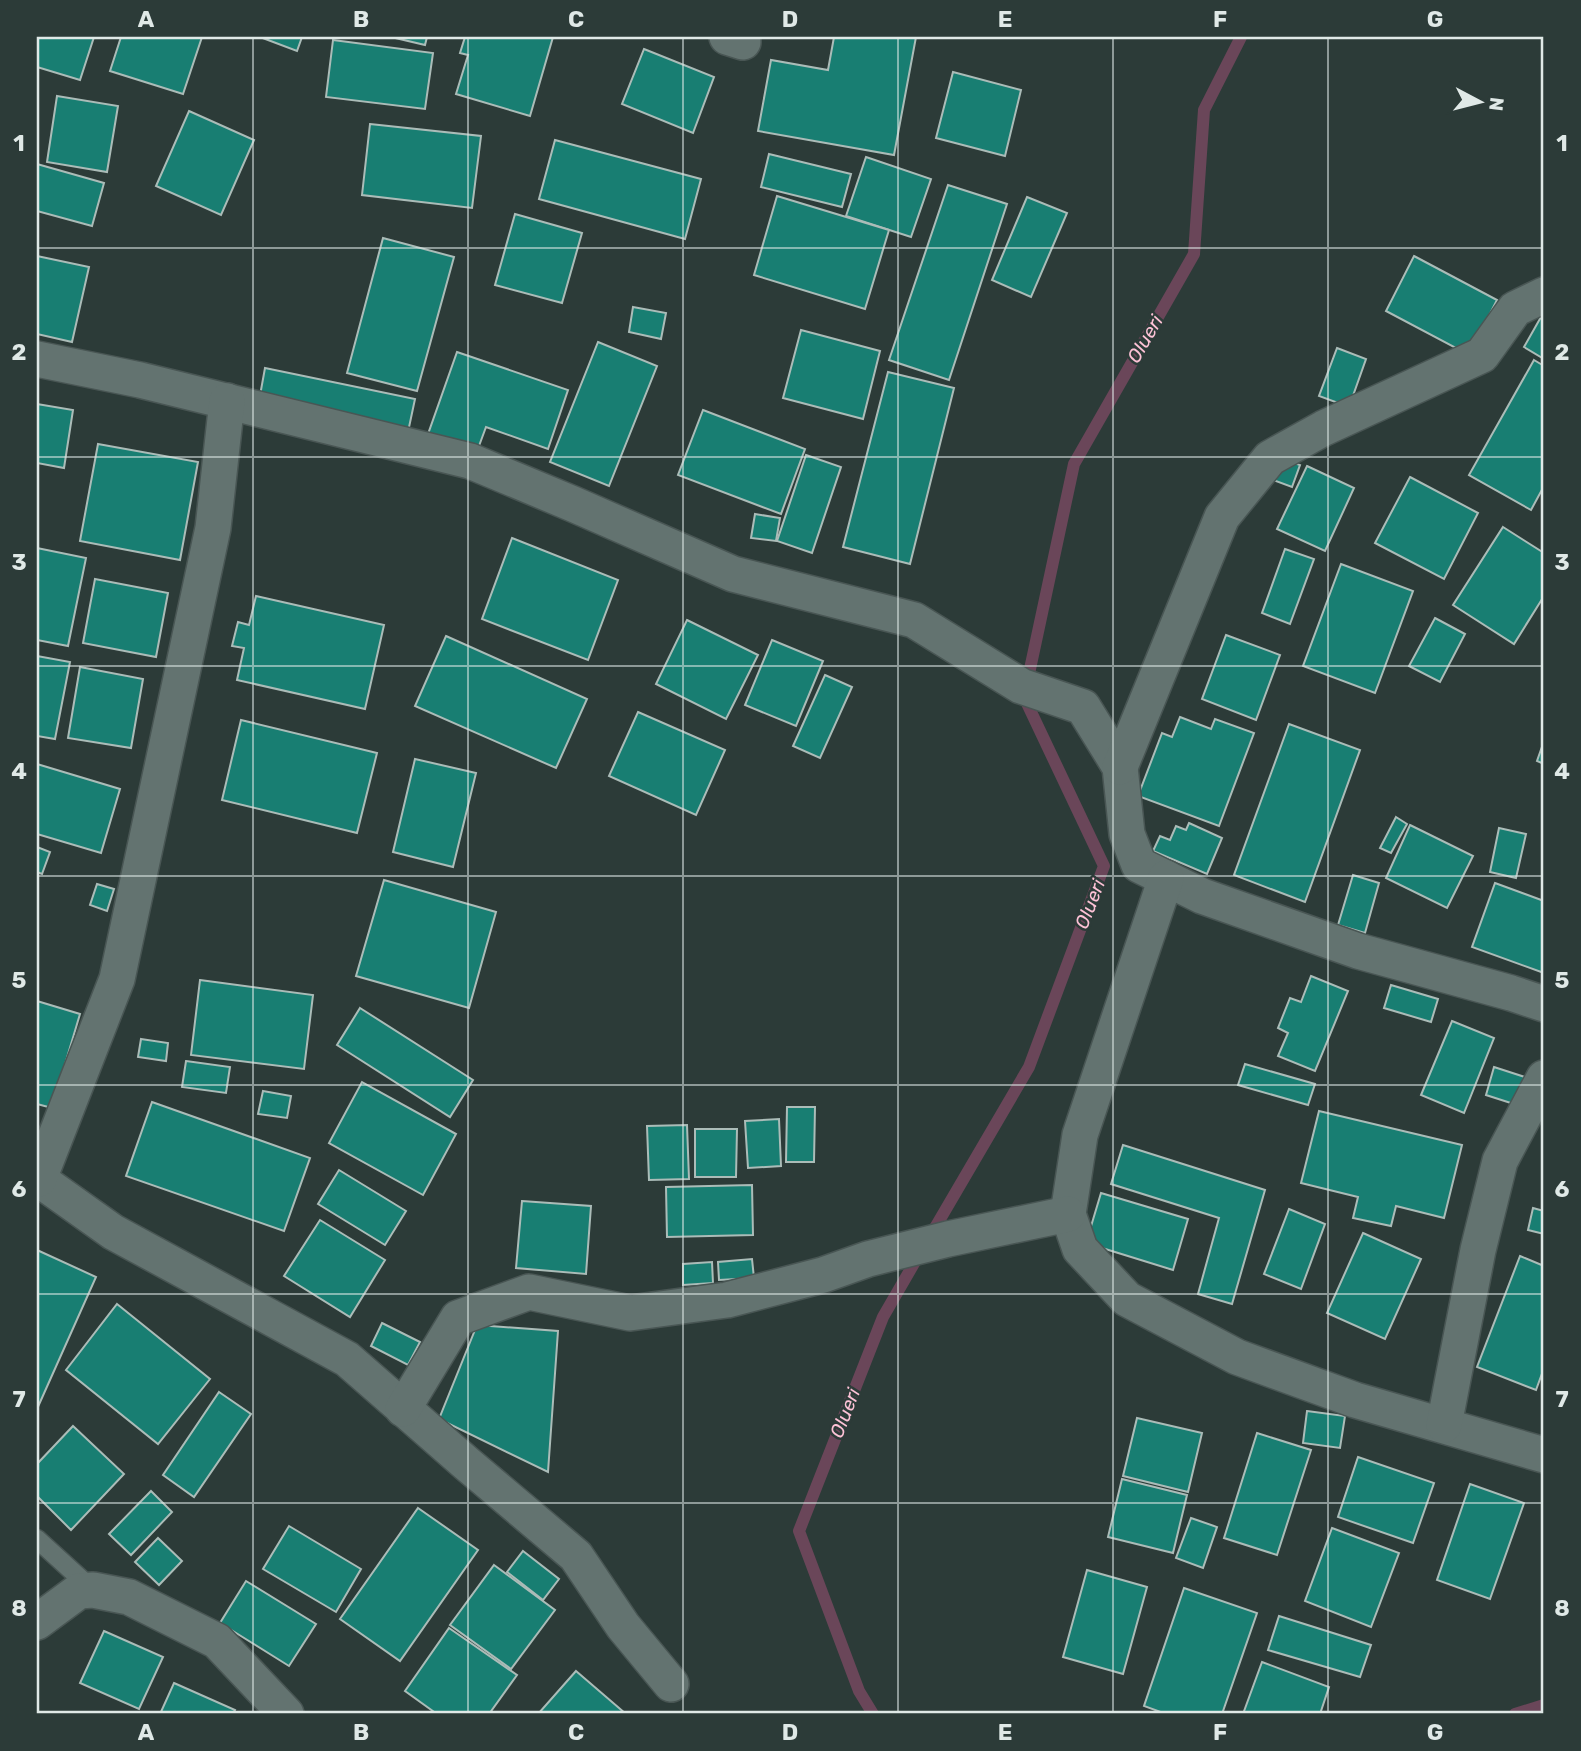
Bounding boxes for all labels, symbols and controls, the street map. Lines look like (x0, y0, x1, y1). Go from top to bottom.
text: A (138, 5, 155, 33)
text: B (353, 5, 369, 33)
text: C (568, 5, 584, 33)
text: D (782, 5, 798, 33)
text: E (998, 5, 1012, 33)
text: F (1213, 5, 1227, 33)
text: G (1427, 5, 1443, 33)
north arrow (1444, 66, 1514, 136)
text: N (1484, 96, 1509, 112)
text: 1 (13, 129, 25, 157)
text: 1 (1556, 129, 1568, 157)
water label: Olueri (1122, 311, 1168, 367)
text: 2 (12, 338, 26, 366)
text: 2 (1555, 338, 1569, 366)
text: 3 (11, 548, 27, 576)
text: 3 (1554, 548, 1570, 576)
text: 4 (11, 757, 27, 785)
text: 4 (1554, 757, 1570, 785)
water label: Olueri (1070, 876, 1110, 932)
text: 5 (12, 966, 27, 994)
text: 5 (1555, 966, 1570, 994)
text: 6 (12, 1175, 27, 1203)
text: 6 (1555, 1175, 1570, 1203)
text: 7 (12, 1385, 26, 1413)
water label: Olueri (825, 1385, 865, 1441)
text: 7 (1555, 1385, 1569, 1413)
text: 8 (11, 1594, 27, 1622)
text: 8 (1554, 1594, 1570, 1622)
text: A (138, 1718, 155, 1746)
text: B (353, 1718, 369, 1746)
text: C (568, 1718, 584, 1746)
text: D (782, 1718, 798, 1746)
text: E (998, 1718, 1012, 1746)
text: F (1213, 1718, 1227, 1746)
text: G (1427, 1718, 1443, 1746)

